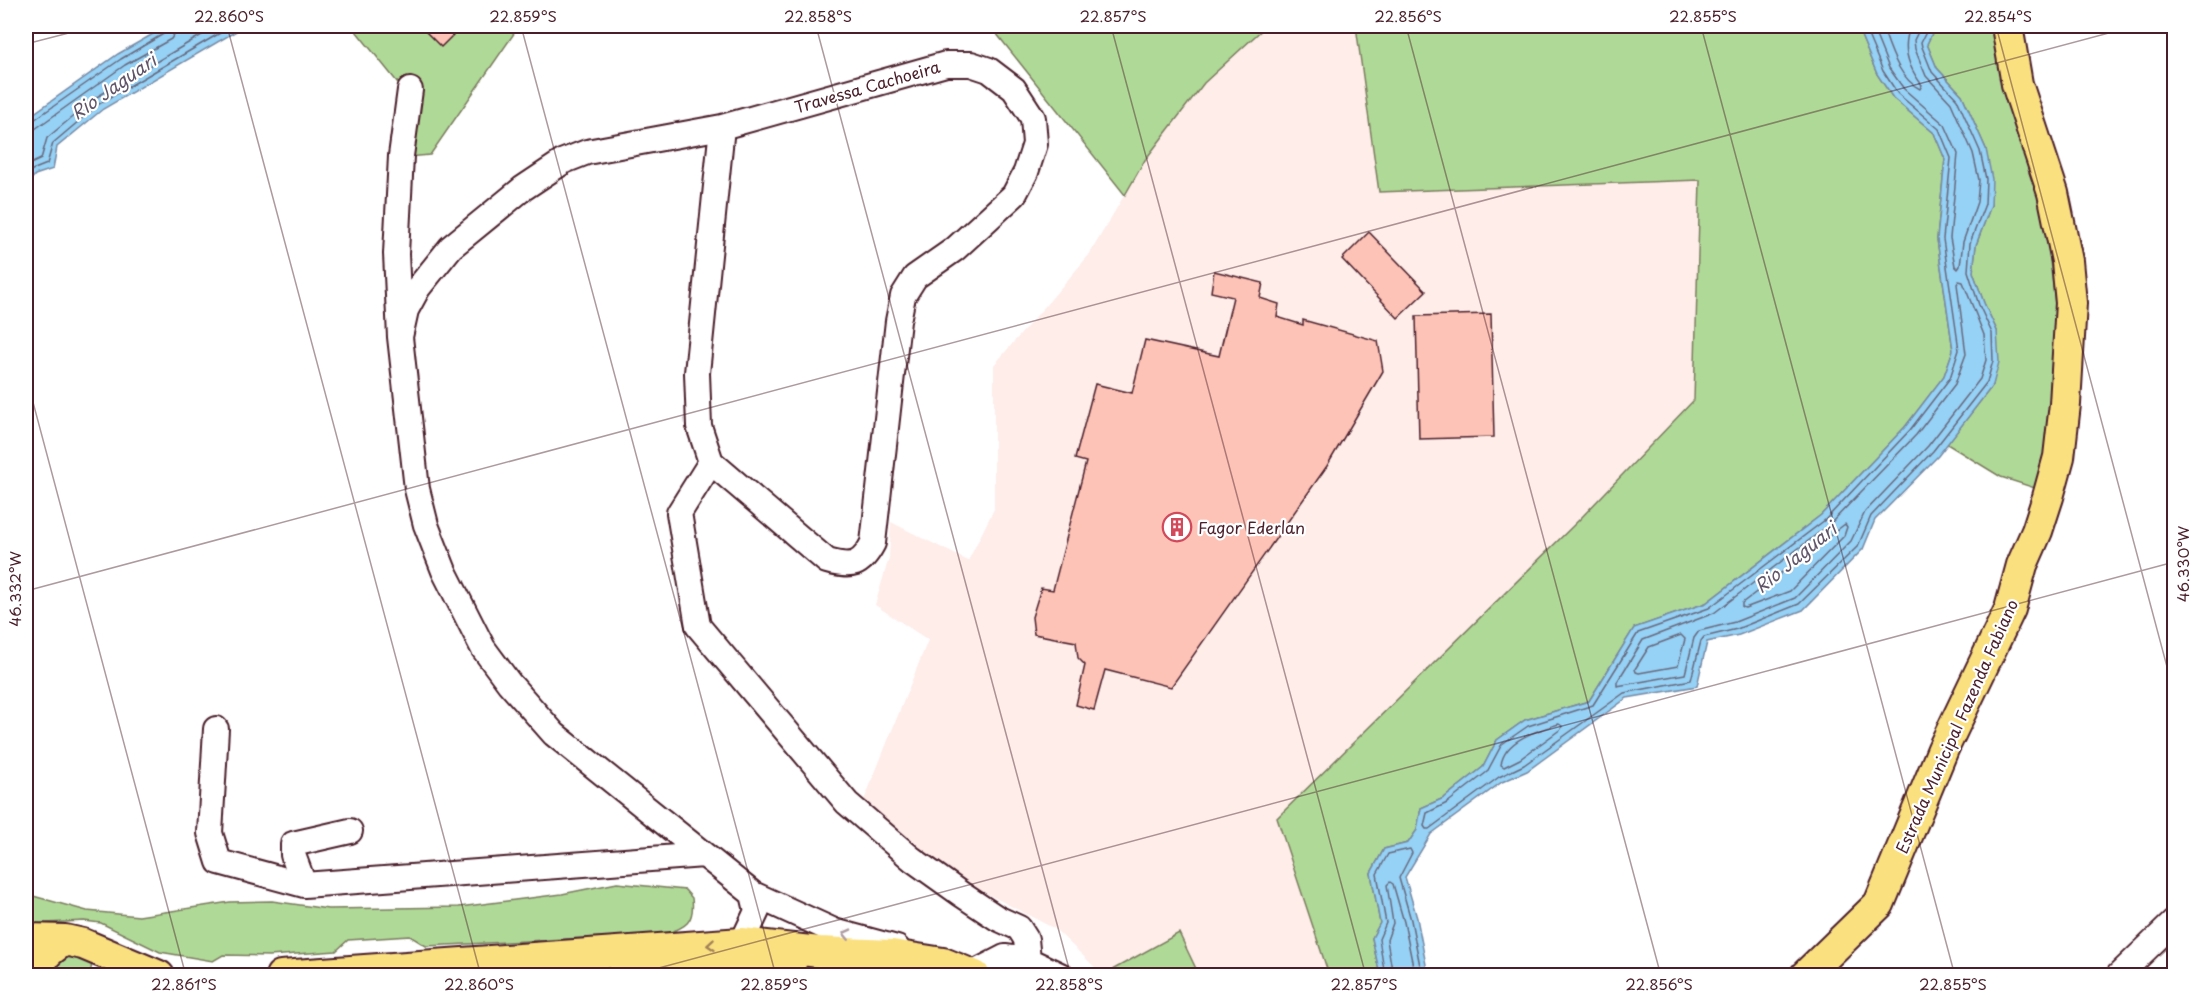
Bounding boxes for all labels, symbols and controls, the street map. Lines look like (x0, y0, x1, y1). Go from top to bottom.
text: 22.860°S (194, 4, 264, 27)
text: 22.859°S (489, 4, 557, 27)
text: 22.858°S (784, 4, 852, 27)
text: 22.857°S (1079, 4, 1147, 27)
text: 22.856°S (1374, 4, 1442, 27)
text: 22.855°S (1669, 4, 1737, 27)
text: 22.854°S (1964, 4, 2032, 27)
water label: Rio Jaguari (65, 45, 164, 126)
street label: Travessa Cachoeira (791, 54, 943, 118)
building icon: Fagor Ederlan (1161, 511, 1193, 543)
water label: Rio Jaguari (1748, 514, 1844, 599)
place label: Fagor Ederlan (1198, 515, 1305, 539)
text: 46.330°W (2171, 525, 2194, 602)
text: 46.332°W (3, 551, 26, 627)
street label: Estrada Municipal Fazenda Fabiano (1889, 595, 2023, 857)
one-way arrow (842, 929, 852, 942)
one-way arrow (706, 938, 715, 951)
text: 22.861°S (151, 972, 217, 995)
text: 22.860°S (444, 972, 514, 995)
text: 22.859°S (740, 972, 808, 995)
text: 22.858°S (1035, 972, 1103, 995)
text: 22.857°S (1330, 972, 1398, 995)
text: 22.856°S (1625, 972, 1693, 995)
text: 22.855°S (1919, 972, 1987, 995)

